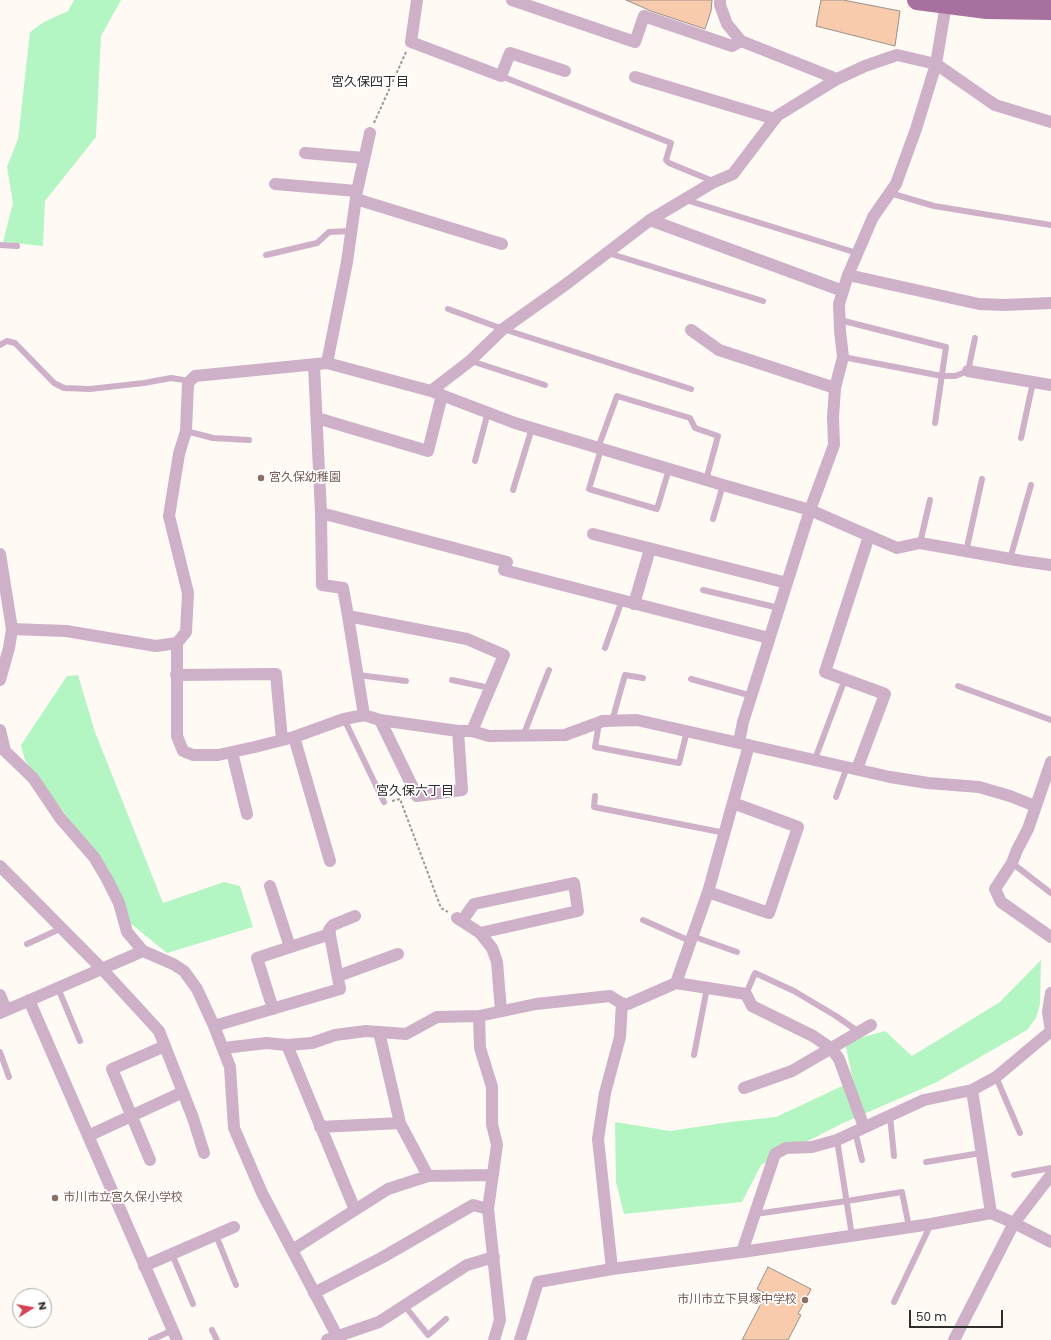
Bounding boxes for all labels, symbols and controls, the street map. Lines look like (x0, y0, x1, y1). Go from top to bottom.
district label: 宮久保四丁目 (331, 75, 409, 91)
place label: 宮久保幼稚園 (269, 471, 341, 485)
marker: 宮久保幼稚園 (256, 473, 266, 483)
district label: 宮久保六丁目 (376, 784, 454, 800)
place label: 市川市立宮久保小学校 (63, 1191, 183, 1205)
marker: 市川市立宮久保小学校 (50, 1193, 60, 1203)
north arrow (12, 1288, 52, 1328)
place label: 市川市立下貝塚中学校 (677, 1293, 797, 1307)
marker: 市川市立下貝塚中学校 (800, 1295, 810, 1305)
text: N (34, 1300, 51, 1311)
scale bar (911, 1302, 1005, 1328)
text: 50 m (916, 1308, 947, 1325)

